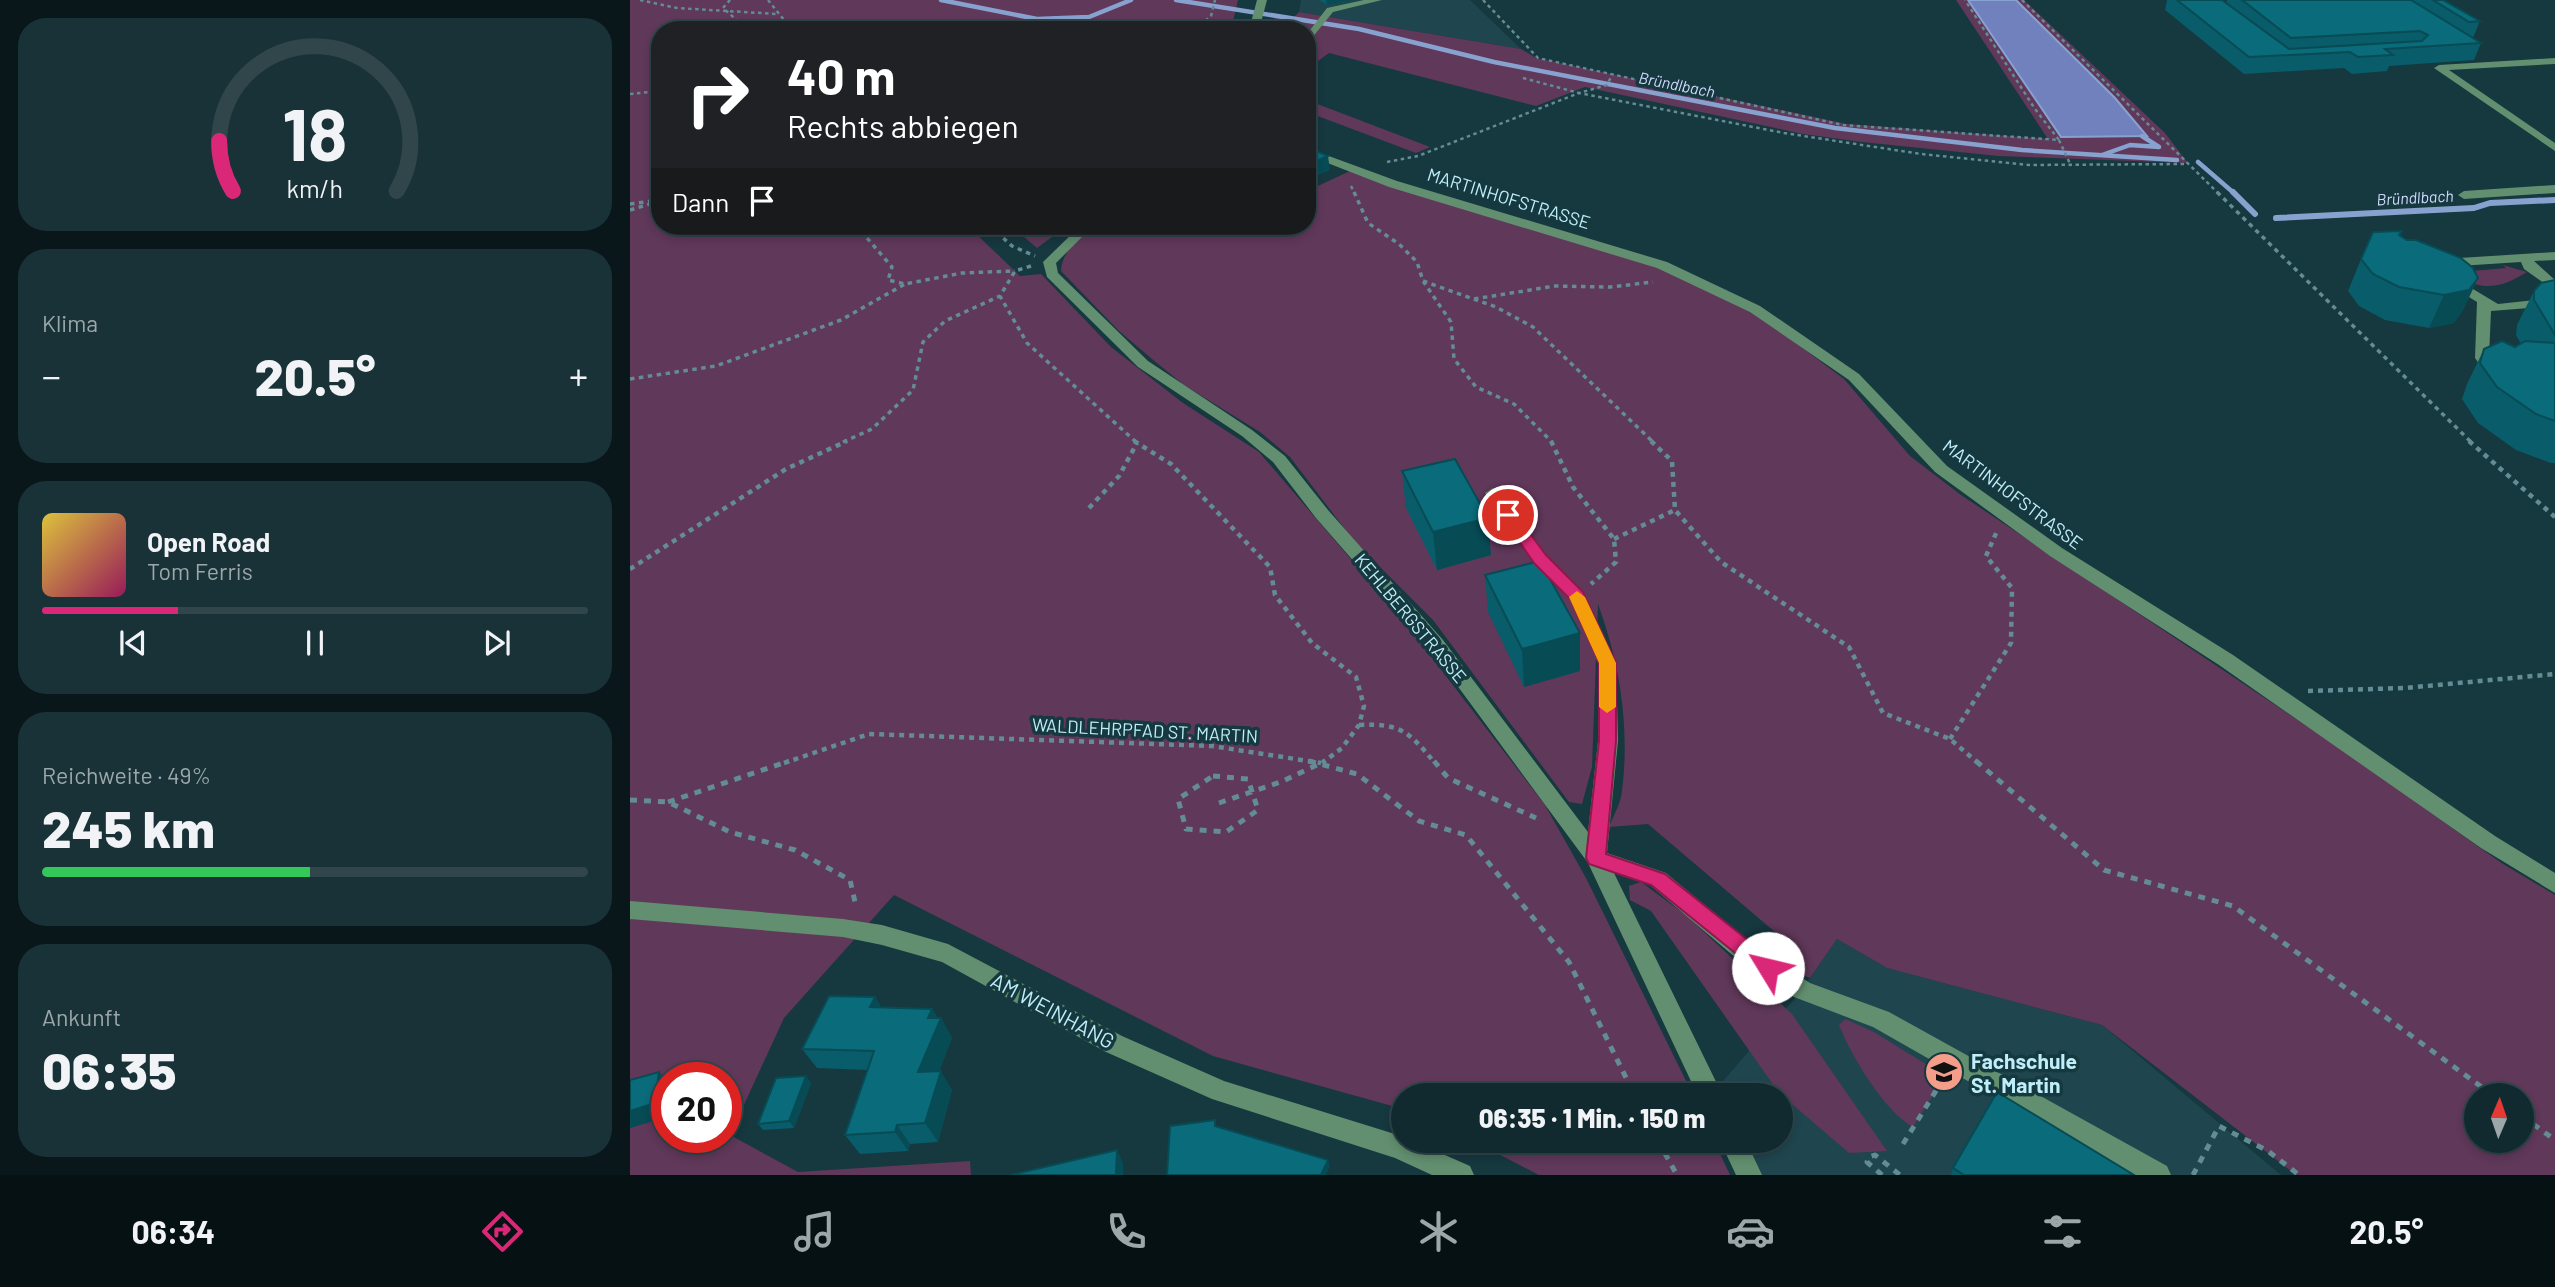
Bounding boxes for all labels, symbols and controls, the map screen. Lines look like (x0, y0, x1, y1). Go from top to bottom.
text: 40 m (787, 46, 895, 105)
icon: right (672, 49, 763, 140)
water label: Bründlbach (1637, 67, 1717, 101)
text: 18 (282, 88, 348, 176)
text: Rechts abbiegen (787, 106, 1019, 144)
street label: MARTINHOFSTRASSE (1425, 163, 1593, 233)
text: km/h (287, 173, 343, 203)
icon: arrive (743, 182, 781, 220)
water label: Bründlbach (2376, 185, 2454, 209)
text: Dann (672, 186, 729, 217)
text: Klima (42, 309, 98, 337)
text: 20.5° (254, 344, 376, 406)
text: − (42, 352, 61, 398)
text: + (569, 352, 588, 398)
street label: MARTINHOFSTRASSE (1939, 434, 2087, 554)
pin (1478, 485, 1538, 545)
icon: arrive (1489, 496, 1527, 534)
text: Open Road (147, 526, 270, 557)
street label: KEHLBERGSTRASSE (1350, 549, 1472, 687)
text: Tom Ferris (147, 557, 253, 585)
icon: previous (114, 624, 152, 662)
icon: pause (296, 624, 334, 662)
icon: next (478, 624, 516, 662)
street label: WALDLEHRPFAD ST. MARTIN (1031, 713, 1259, 747)
text: Reichweite · 49% (42, 761, 211, 789)
text: 245 km (42, 796, 215, 858)
position arrow (1731, 931, 1805, 1005)
street label: AM WEINHANG (987, 967, 1119, 1053)
text: Ankunft (42, 1003, 121, 1031)
text: 06:35 (42, 1038, 176, 1100)
place label: Fachschule St. Martin (1971, 1048, 2077, 1097)
school or university icon: Fachschule St. Martin (1923, 1051, 1965, 1093)
speed limit sign: 20 (651, 1062, 742, 1153)
north arrow (2464, 1083, 2534, 1153)
map controls (2464, 1083, 2534, 1153)
text: 06:35 · 1 Min. · 150 m (1479, 1102, 1705, 1133)
icon: directions (478, 1207, 527, 1256)
icon: music (790, 1207, 839, 1256)
icon: phone (1102, 1207, 1151, 1256)
icon: climate (1414, 1207, 1463, 1256)
icon: car (1726, 1207, 1775, 1256)
icon: filters (2038, 1207, 2087, 1256)
text: 06:34 (131, 1212, 215, 1250)
text: 20.5° (2349, 1212, 2423, 1250)

